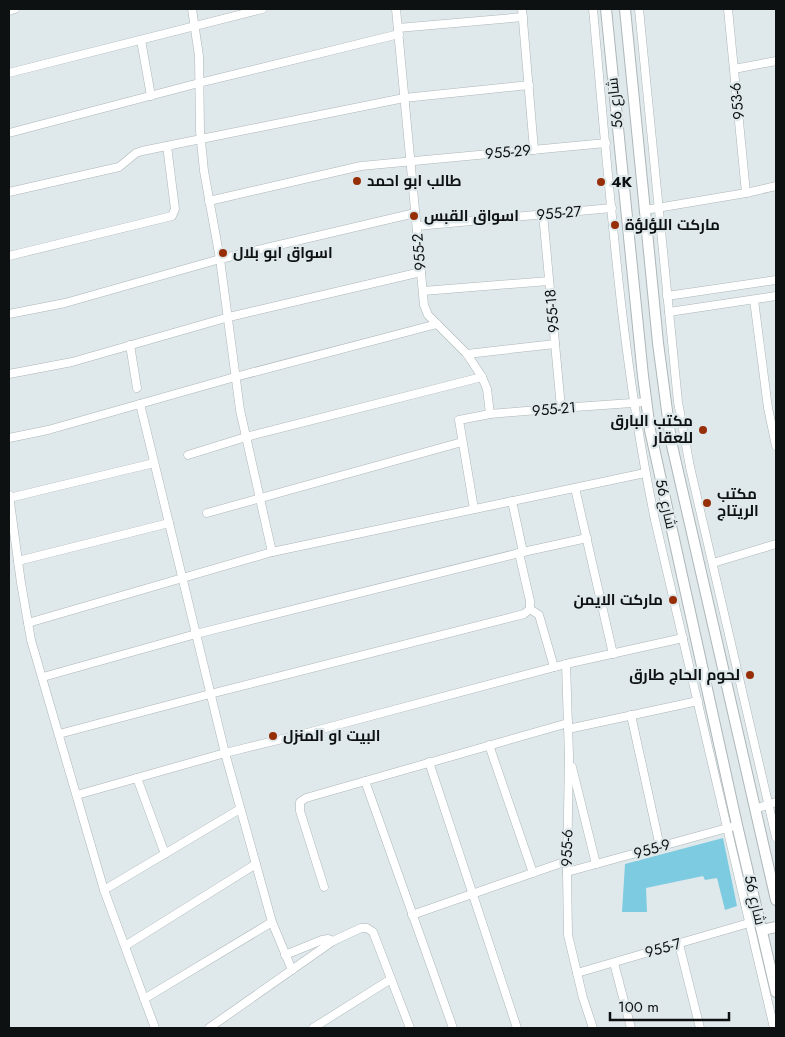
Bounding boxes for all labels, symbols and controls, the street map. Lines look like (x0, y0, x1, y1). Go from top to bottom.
street label: شارع 56 (601, 77, 629, 129)
street label: 953-6 (724, 81, 750, 121)
street label: 955-29 (484, 139, 532, 165)
place label: طالب ابو احمد (367, 170, 462, 192)
place label: 4K (611, 171, 632, 193)
marker: طالب ابو احمد (351, 175, 363, 187)
marker: 4K (595, 176, 607, 188)
street label: 955-27 (536, 200, 583, 226)
place label: اسواق القبس (424, 205, 519, 227)
marker: اسواق القبس (408, 210, 420, 222)
place label: ماركت اللؤلؤة (625, 214, 720, 236)
marker: ماركت اللؤلؤة (609, 219, 621, 231)
street label: 955-2 (406, 232, 432, 272)
place label: اسواق ابو بلال (233, 242, 333, 264)
marker: اسواق ابو بلال (217, 247, 229, 259)
street label: 955-18 (539, 288, 565, 334)
street label: 955-21 (531, 396, 577, 422)
place label: مكتب البارق للعقار (610, 410, 693, 449)
marker: مكتب البارق للعقار (697, 424, 709, 436)
street label: شارع 56 (650, 477, 682, 531)
place label: مكتب الريتاج (717, 483, 759, 522)
marker: مكتب الريتاج (701, 497, 713, 509)
place label: ماركت الايمن (574, 589, 663, 611)
marker: ماركت الايمن (667, 594, 679, 606)
place label: لحوم الحاج طارق (629, 664, 740, 686)
marker: لحوم الحاج طارق (744, 669, 756, 681)
place label: البيت او المنزل (283, 725, 381, 747)
marker: البيت او المنزل (267, 730, 279, 742)
street label: 955-6 (556, 829, 578, 867)
street label: 955-9 (631, 833, 673, 865)
street label: شارع 56 (739, 873, 771, 927)
street label: 955-7 (642, 932, 684, 964)
scale bar (610, 990, 729, 1022)
text: 100 m (618, 996, 659, 1018)

